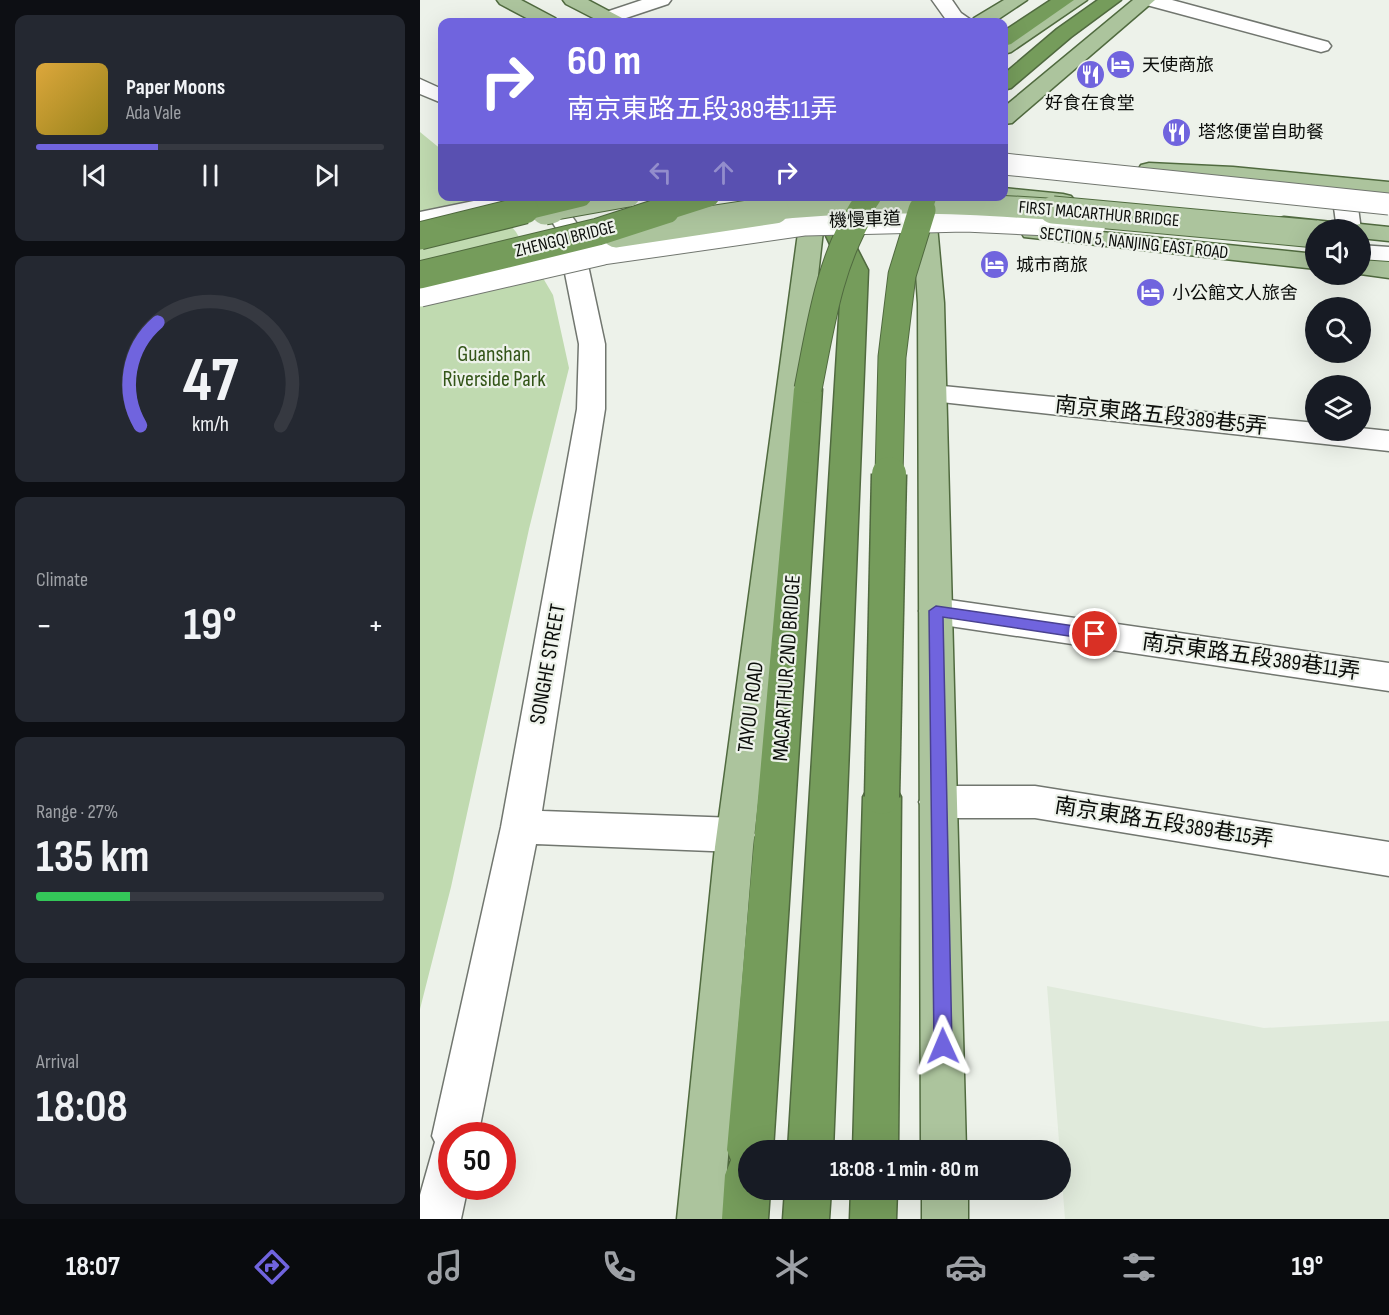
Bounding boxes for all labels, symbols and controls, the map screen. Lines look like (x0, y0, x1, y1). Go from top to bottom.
text: 60 m (567, 36, 641, 87)
icon: right (468, 42, 546, 120)
hotel icon: 天使商旅 (1105, 49, 1137, 81)
place label: 天使商旅 (1142, 55, 1214, 76)
restaurant icon: 好食在食堂 (1074, 58, 1106, 90)
text: Paper Moons (126, 74, 225, 101)
place label: 好食在食堂 (1045, 93, 1135, 114)
text: 南京東路五段389巷11弄 (567, 94, 837, 126)
text: Ada Vale (126, 101, 181, 125)
restaurant icon: 塔悠便當自助餐 (1161, 116, 1193, 148)
place label: 塔悠便當自助餐 (1198, 122, 1324, 143)
icon: left (644, 156, 677, 189)
icon: ahead (707, 156, 740, 189)
icon: right (770, 156, 803, 189)
icon: previous (78, 159, 111, 192)
icon: pause (194, 159, 227, 192)
icon: next (310, 159, 343, 192)
street label: FIRST MACARTHUR BRIDGE (1018, 197, 1180, 231)
street label: 機慢車道 (829, 208, 901, 232)
street label: ZHENGQI BRIDGE (513, 216, 617, 262)
map controls (1305, 219, 1371, 441)
button: sound (1305, 219, 1371, 285)
street label: SECTION 5, NANJING EAST ROAD (1039, 223, 1229, 263)
hotel icon: 城市商旅 (979, 249, 1011, 281)
place label: 城市商旅 (1016, 255, 1088, 276)
hotel icon: 小公館文人旅舍 (1135, 277, 1167, 309)
place label: 小公館文人旅舍 (1172, 283, 1298, 304)
button: search (1305, 297, 1371, 363)
park label: Guanshan Riverside Park (442, 341, 546, 393)
text: 47 (182, 344, 238, 419)
button: layers (1305, 375, 1371, 441)
street label: 南京東路五段389巷5弄 (1053, 391, 1269, 441)
text: km/h (191, 412, 229, 437)
text: Climate (36, 568, 88, 592)
street label: MACARTHUR 2ND BRIDGE (767, 574, 807, 762)
text: 19° (183, 598, 237, 653)
street label: SONGHE STREET (524, 602, 572, 726)
text: − (36, 606, 52, 646)
text: + (368, 606, 384, 646)
pin (1069, 608, 1120, 659)
icon: arrive (1078, 617, 1111, 650)
street label: 南京東路五段389巷11弄 (1140, 628, 1362, 686)
street label: TAYOU ROAD (732, 660, 770, 754)
street label: 南京東路五段389巷15弄 (1053, 792, 1275, 854)
text: Range · 27% (36, 800, 118, 824)
text: 135 km (36, 830, 149, 885)
position arrow (911, 1014, 975, 1078)
text: Arrival (36, 1050, 79, 1074)
text: 18:08 (36, 1080, 128, 1135)
speed limit sign: 50 (438, 1122, 516, 1200)
text: 18:08 · 1 min · 80 m (830, 1156, 979, 1183)
icon: directions (251, 1246, 293, 1288)
icon: music (424, 1246, 466, 1288)
icon: phone (598, 1246, 640, 1288)
icon: climate (771, 1246, 813, 1288)
icon: car (945, 1246, 987, 1288)
icon: filters (1118, 1246, 1160, 1288)
text: 18:07 (66, 1251, 120, 1283)
text: 19° (1291, 1251, 1323, 1283)

